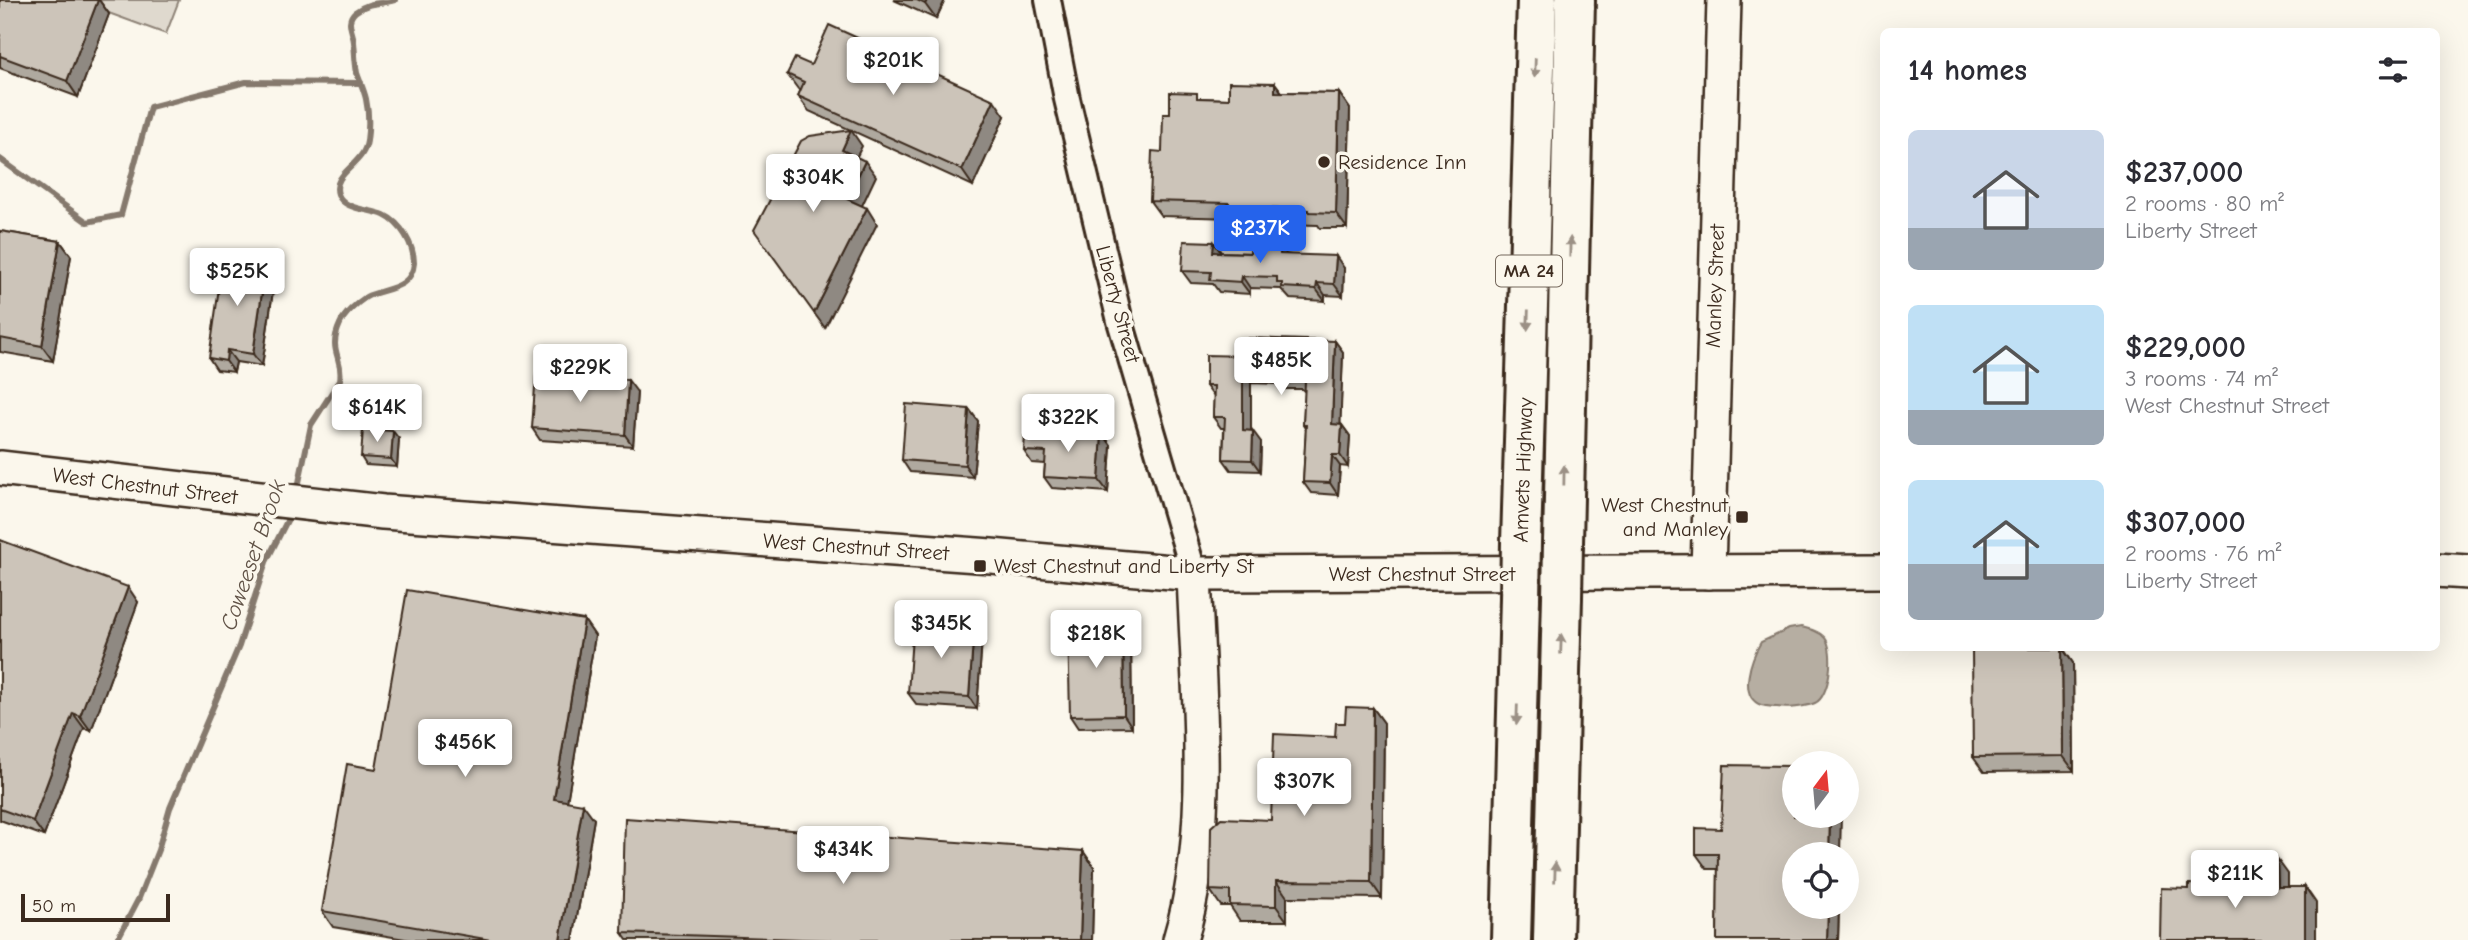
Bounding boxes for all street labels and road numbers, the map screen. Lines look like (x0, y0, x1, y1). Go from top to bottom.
street label: Manley Street (1701, 223, 1729, 348)
street label: Liberty Street (1091, 243, 1145, 366)
road number: MA 24 (1496, 256, 1562, 286)
street label: Amvets Highway (1508, 397, 1538, 543)
street label: West Chestnut Street (51, 463, 240, 509)
street label: West Chestnut Street (762, 529, 951, 566)
street label: West Chestnut Street (1329, 562, 1516, 586)

